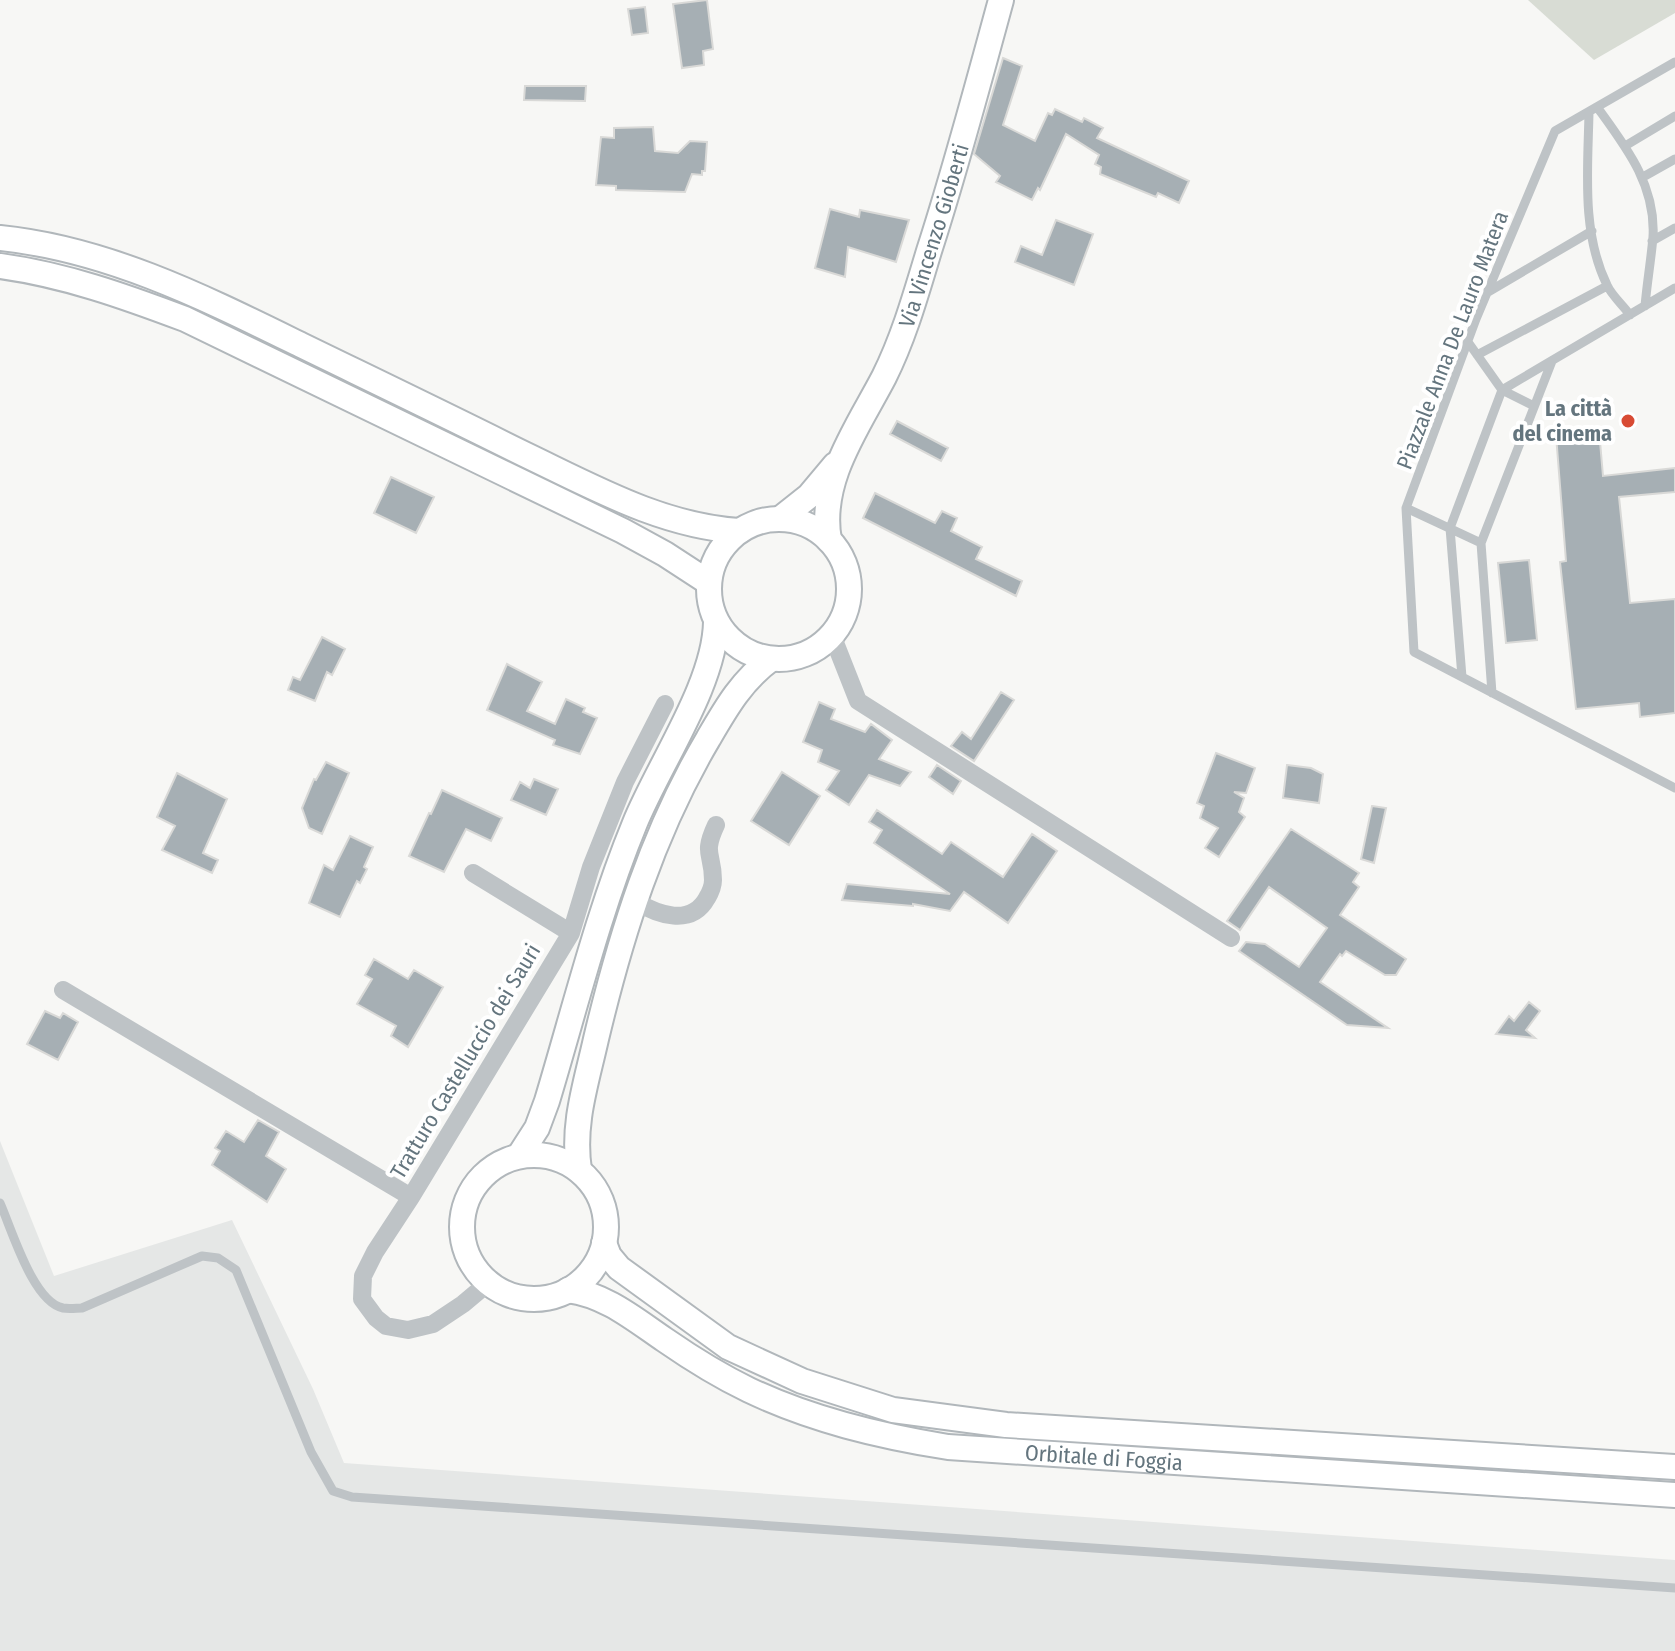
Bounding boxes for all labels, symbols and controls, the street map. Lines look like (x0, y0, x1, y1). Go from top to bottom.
street label: Via Vincenzo Gioberti (893, 141, 975, 331)
street label: Piazzale Anna De Lauro Matera (1391, 207, 1514, 473)
place label: La città del cinema (1513, 395, 1612, 447)
marker: La città del cinema (1619, 412, 1637, 430)
street label: Tratturo Castelluccio dei Sauri (384, 939, 546, 1184)
street label: Orbitale di Foggia (1024, 1439, 1184, 1476)

